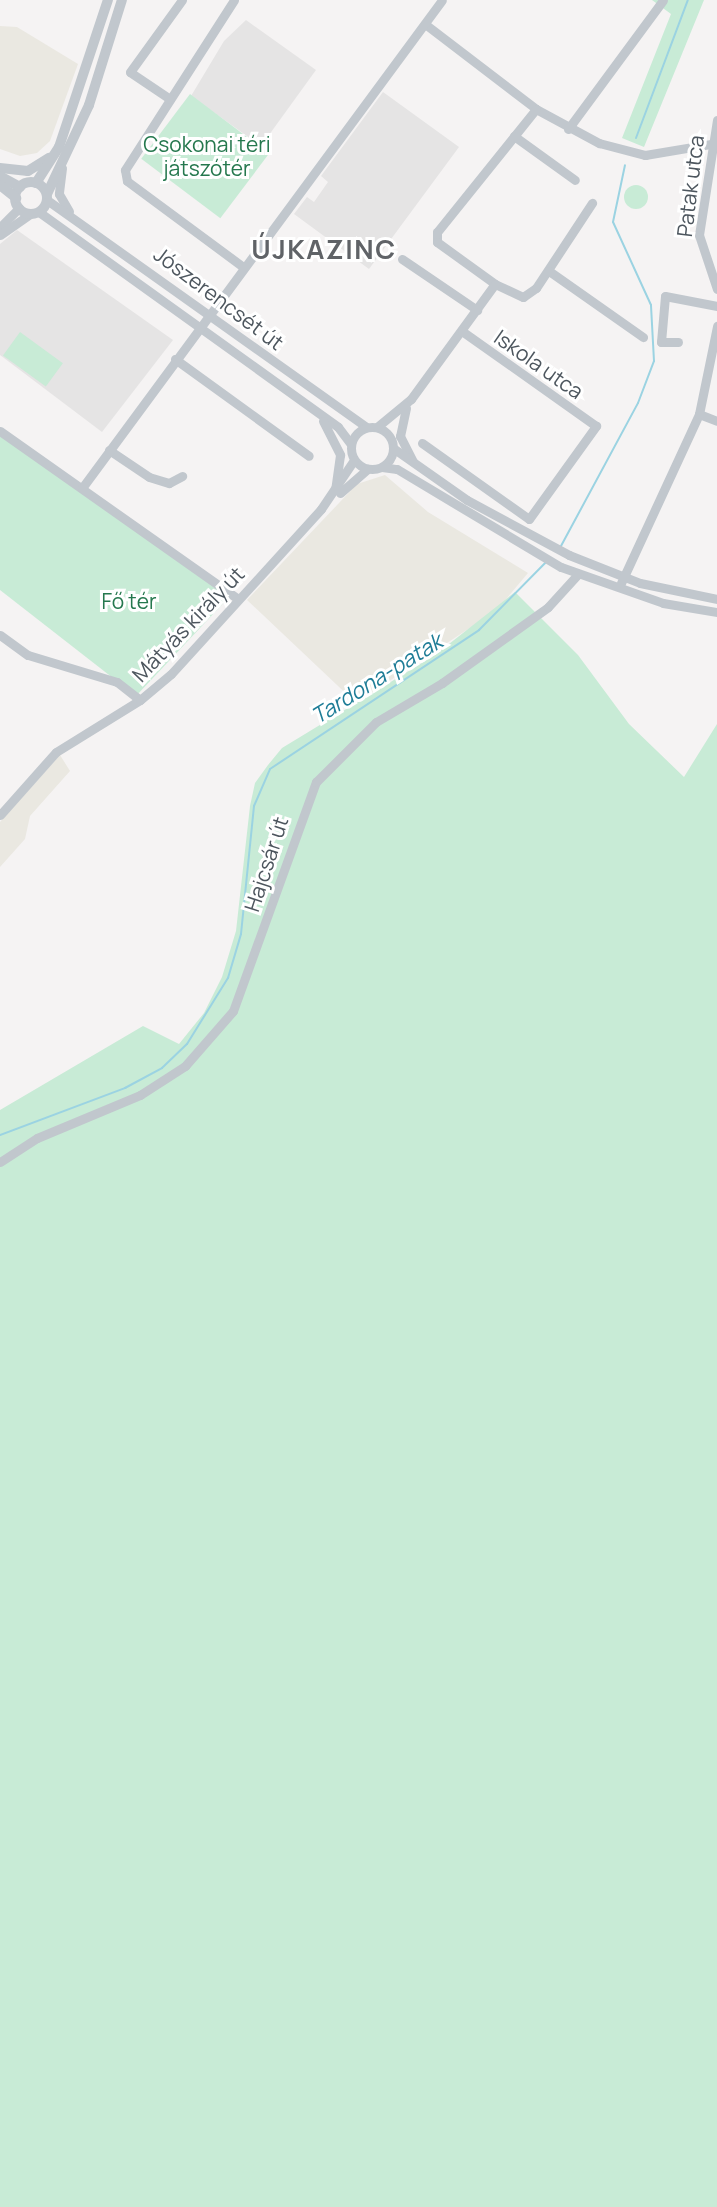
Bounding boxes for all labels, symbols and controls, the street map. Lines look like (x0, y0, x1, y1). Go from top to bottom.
park label: Csokonai téri játszótér (143, 131, 271, 181)
street label: Patak utca (671, 134, 709, 238)
district label: ÚJKAZINC (251, 233, 397, 265)
street label: Jószerencsét út (149, 241, 289, 355)
street label: Iskola utca (490, 324, 588, 404)
street label: Mátyás király út (127, 561, 249, 687)
park label: Fő tér (101, 588, 157, 614)
water label: Tardona-patak (307, 628, 447, 730)
street label: Hajcsár út (239, 813, 293, 915)

